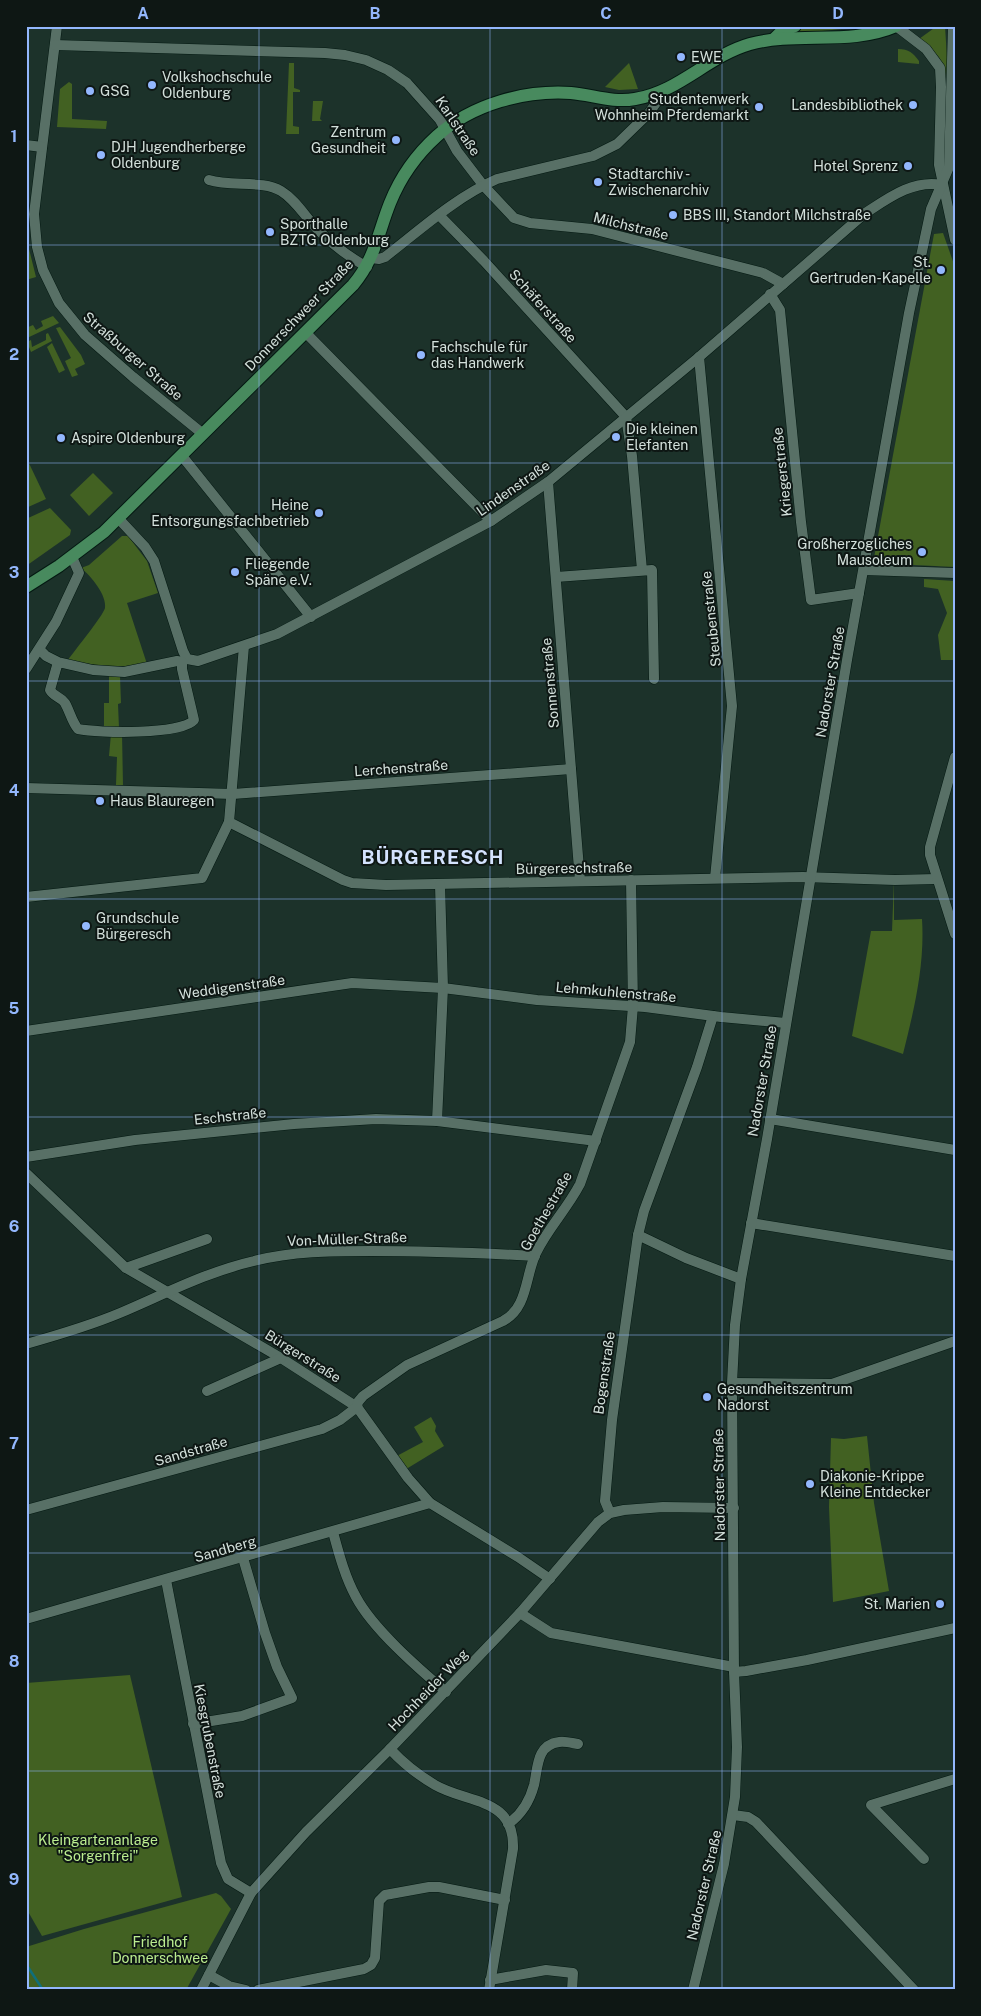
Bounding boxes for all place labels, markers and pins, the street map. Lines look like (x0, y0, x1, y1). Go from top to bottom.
place label: EWE (691, 49, 722, 65)
marker: EWE (675, 51, 687, 63)
place label: Volkshochschule Oldenburg (162, 69, 272, 101)
marker: Volkshochschule Oldenburg (146, 79, 158, 91)
place label: GSG (100, 83, 130, 99)
marker: GSG (84, 85, 96, 97)
place label: Studentenwerk Wohnheim Pferdemarkt (595, 91, 749, 123)
place label: Landesbibliothek (791, 97, 903, 113)
marker: Landesbibliothek (907, 99, 919, 111)
marker: Studentenwerk Wohnheim Pferdemarkt (753, 101, 765, 113)
place label: Zentrum Gesundheit (311, 124, 386, 156)
marker: Zentrum Gesundheit (390, 134, 402, 146)
place label: DJH Jugendherberge Oldenburg (111, 139, 246, 171)
marker: DJH Jugendherberge Oldenburg (95, 149, 107, 161)
place label: Hotel Sprenz (813, 158, 898, 174)
marker: Hotel Sprenz (902, 160, 914, 172)
place label: Stadtarchiv - Zwischenarchiv (608, 166, 709, 198)
marker: Stadtarchiv - Zwischenarchiv (592, 176, 604, 188)
place label: BBS III, Standort Milchstraße (683, 207, 871, 223)
marker: BBS III, Standort Milchstraße (667, 209, 679, 221)
place label: Sporthalle BZTG Oldenburg (280, 216, 389, 248)
marker: Sporthalle BZTG Oldenburg (264, 226, 276, 238)
place label: St. Gertruden-Kapelle (810, 254, 931, 286)
marker: St. Gertruden-Kapelle (935, 264, 947, 276)
place label: Fachschule für das Handwerk (431, 339, 528, 371)
marker: Fachschule für das Handwerk (415, 349, 427, 361)
place label: Die kleinen Elefanten (626, 421, 698, 453)
place label: Aspire Oldenburg (71, 430, 186, 446)
marker: Die kleinen Elefanten (610, 431, 622, 443)
marker: Aspire Oldenburg (55, 432, 67, 444)
place label: Heine Entsorgungsfachbetrieb (151, 497, 309, 529)
marker: Heine Entsorgungsfachbetrieb (313, 507, 325, 519)
place label: Großherzogliches Mausoleum (797, 536, 912, 568)
marker: Großherzogliches Mausoleum (916, 546, 928, 558)
place label: Fliegende Späne e.V. (245, 556, 312, 588)
marker: Fliegende Späne e.V. (229, 566, 241, 578)
place label: Haus Blauregen (110, 793, 214, 809)
marker: Haus Blauregen (94, 795, 106, 807)
place label: Grundschule Bürgeresch (96, 910, 179, 942)
marker: Grundschule Bürgeresch (80, 920, 92, 932)
place label: Gesundheitszentrum Nadorst (717, 1381, 853, 1413)
marker: Gesundheitszentrum Nadorst (701, 1391, 713, 1403)
place label: Diakonie-Krippe Kleine Entdecker (820, 1468, 931, 1500)
marker: Diakonie-Krippe Kleine Entdecker (804, 1478, 816, 1490)
place label: St. Marien (864, 1596, 930, 1612)
marker: St. Marien (934, 1598, 946, 1610)

